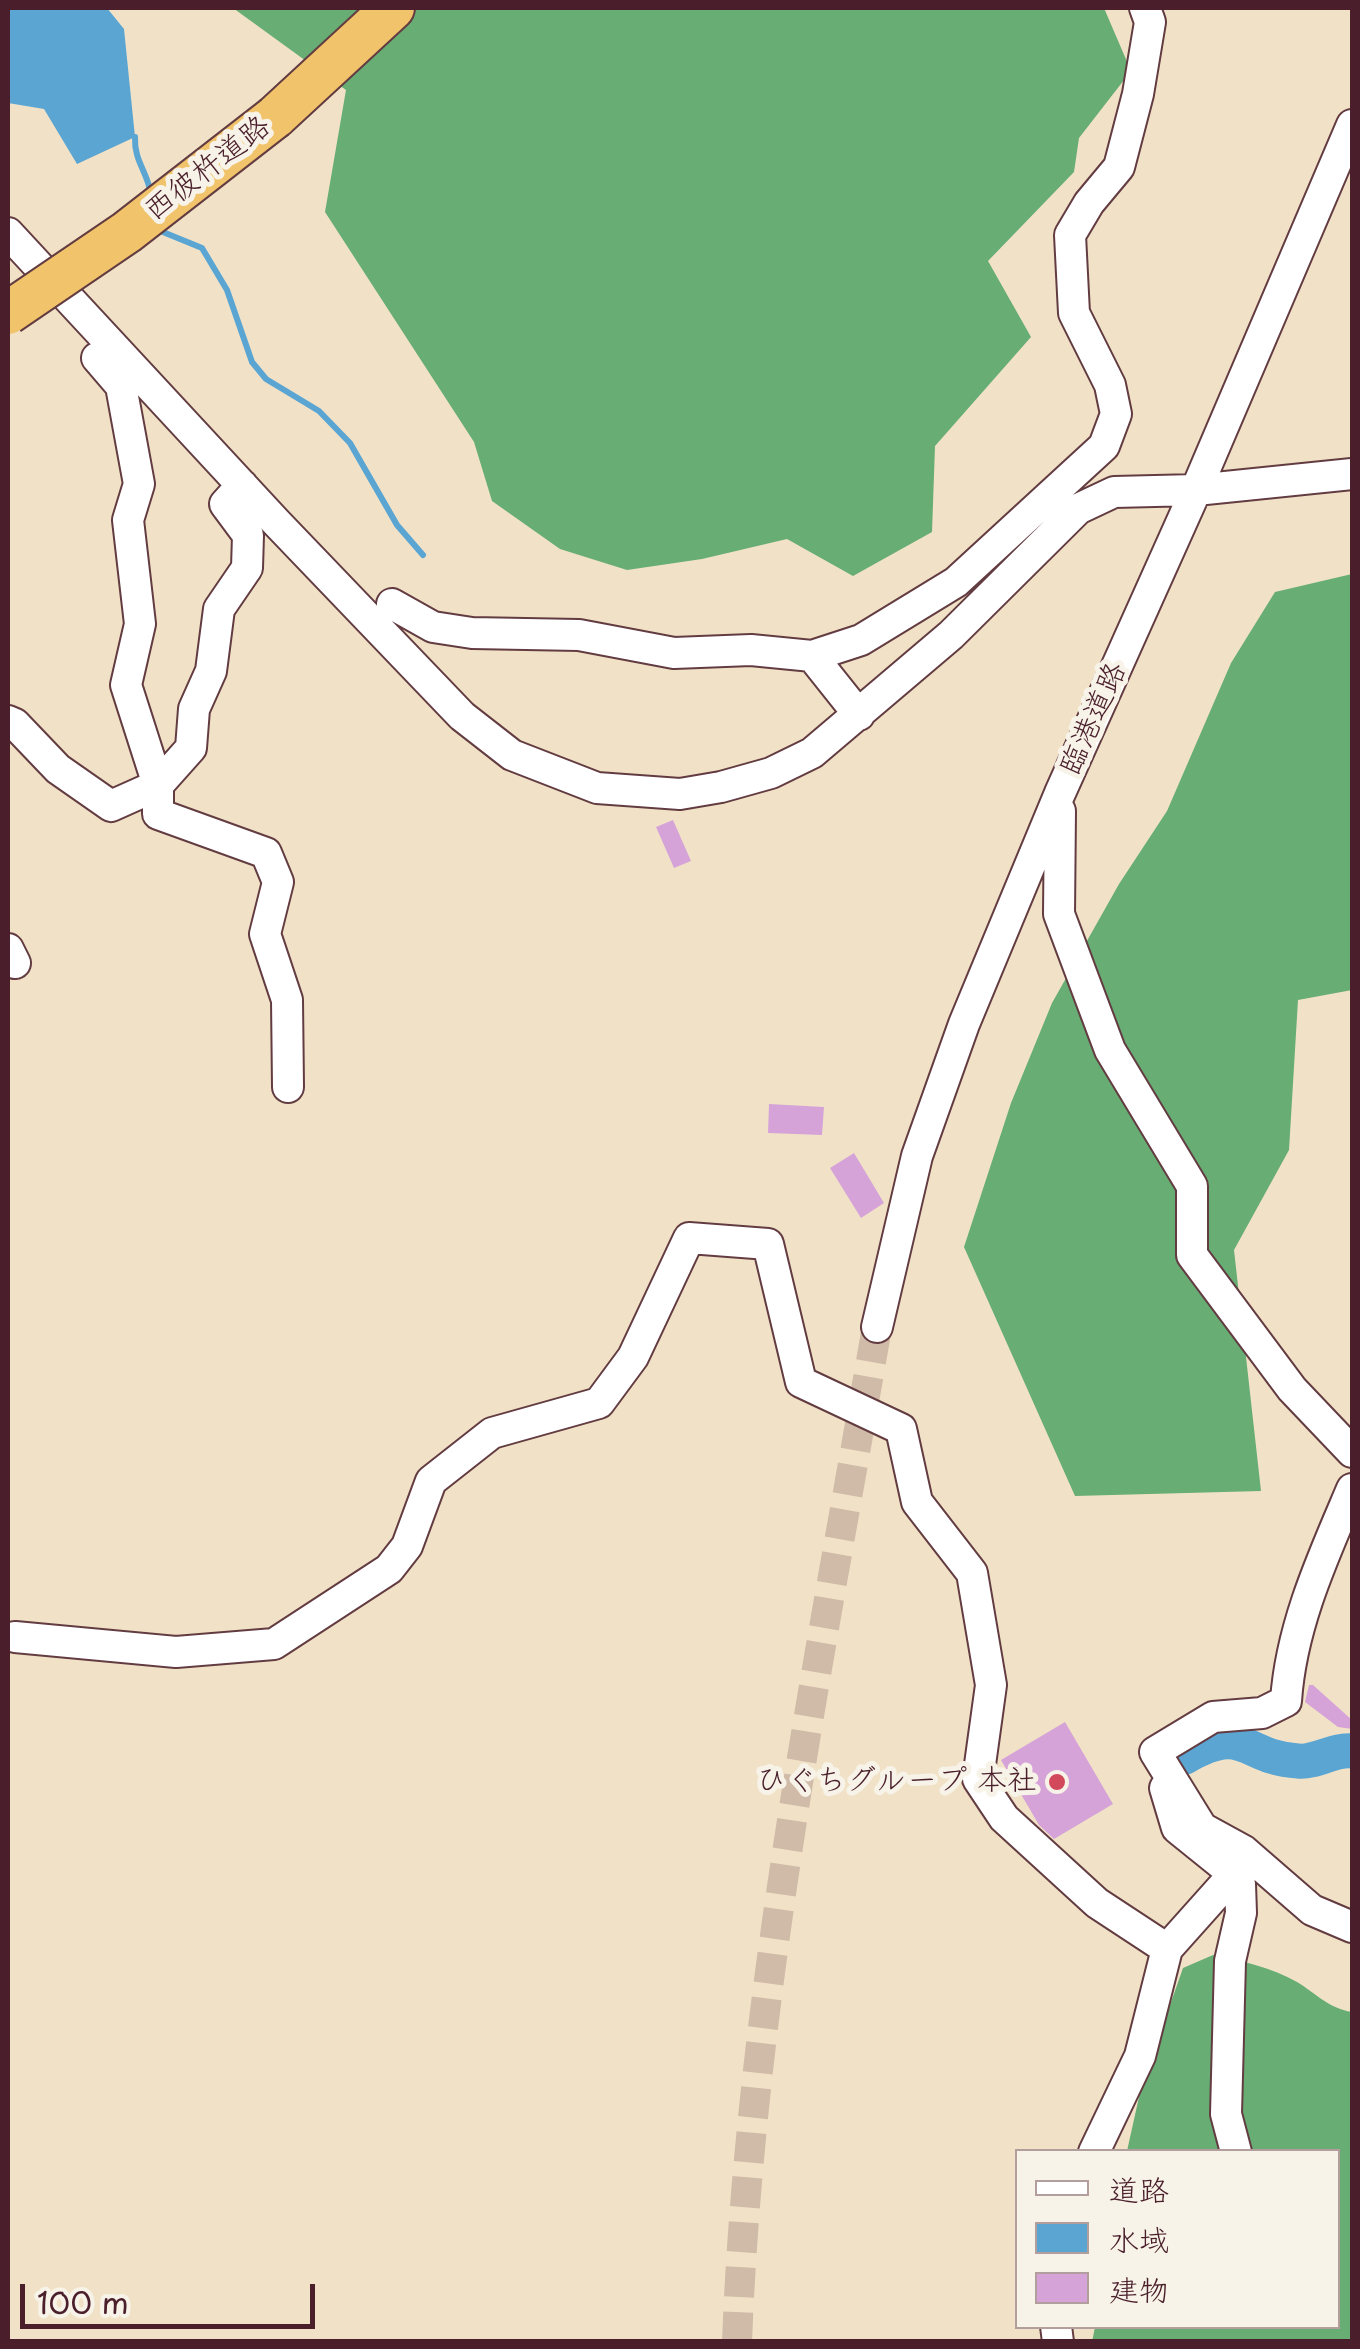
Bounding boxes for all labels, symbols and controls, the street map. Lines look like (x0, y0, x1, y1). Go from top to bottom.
street label: 西彼杵道路 (138, 109, 278, 229)
street label: 臨港道路 (1053, 657, 1135, 781)
place label: ひぐちグループ 本社 (756, 1764, 1037, 1800)
marker: ひぐちグループ 本社 (1046, 1771, 1068, 1793)
legend (1015, 2149, 1340, 2329)
text: 道路 (1109, 2166, 1169, 2211)
text: 水域 (1109, 2216, 1169, 2261)
scale bar (25, 2264, 320, 2326)
text: 建物 (1109, 2266, 1169, 2311)
text: 100 m (37, 2279, 129, 2324)

